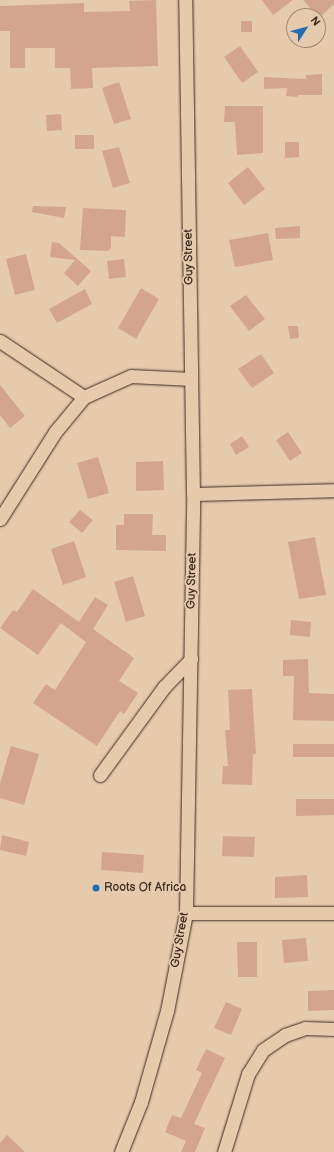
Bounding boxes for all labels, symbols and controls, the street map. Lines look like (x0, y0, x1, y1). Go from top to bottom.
north arrow (286, 8, 326, 48)
text: N (308, 14, 323, 28)
street label: Guy Street (181, 228, 197, 286)
street label: Guy Street (184, 552, 200, 610)
place label: Roots Of Africa (104, 881, 186, 895)
marker: Roots Of Africa (91, 883, 101, 893)
street label: Guy Street (168, 911, 192, 969)

